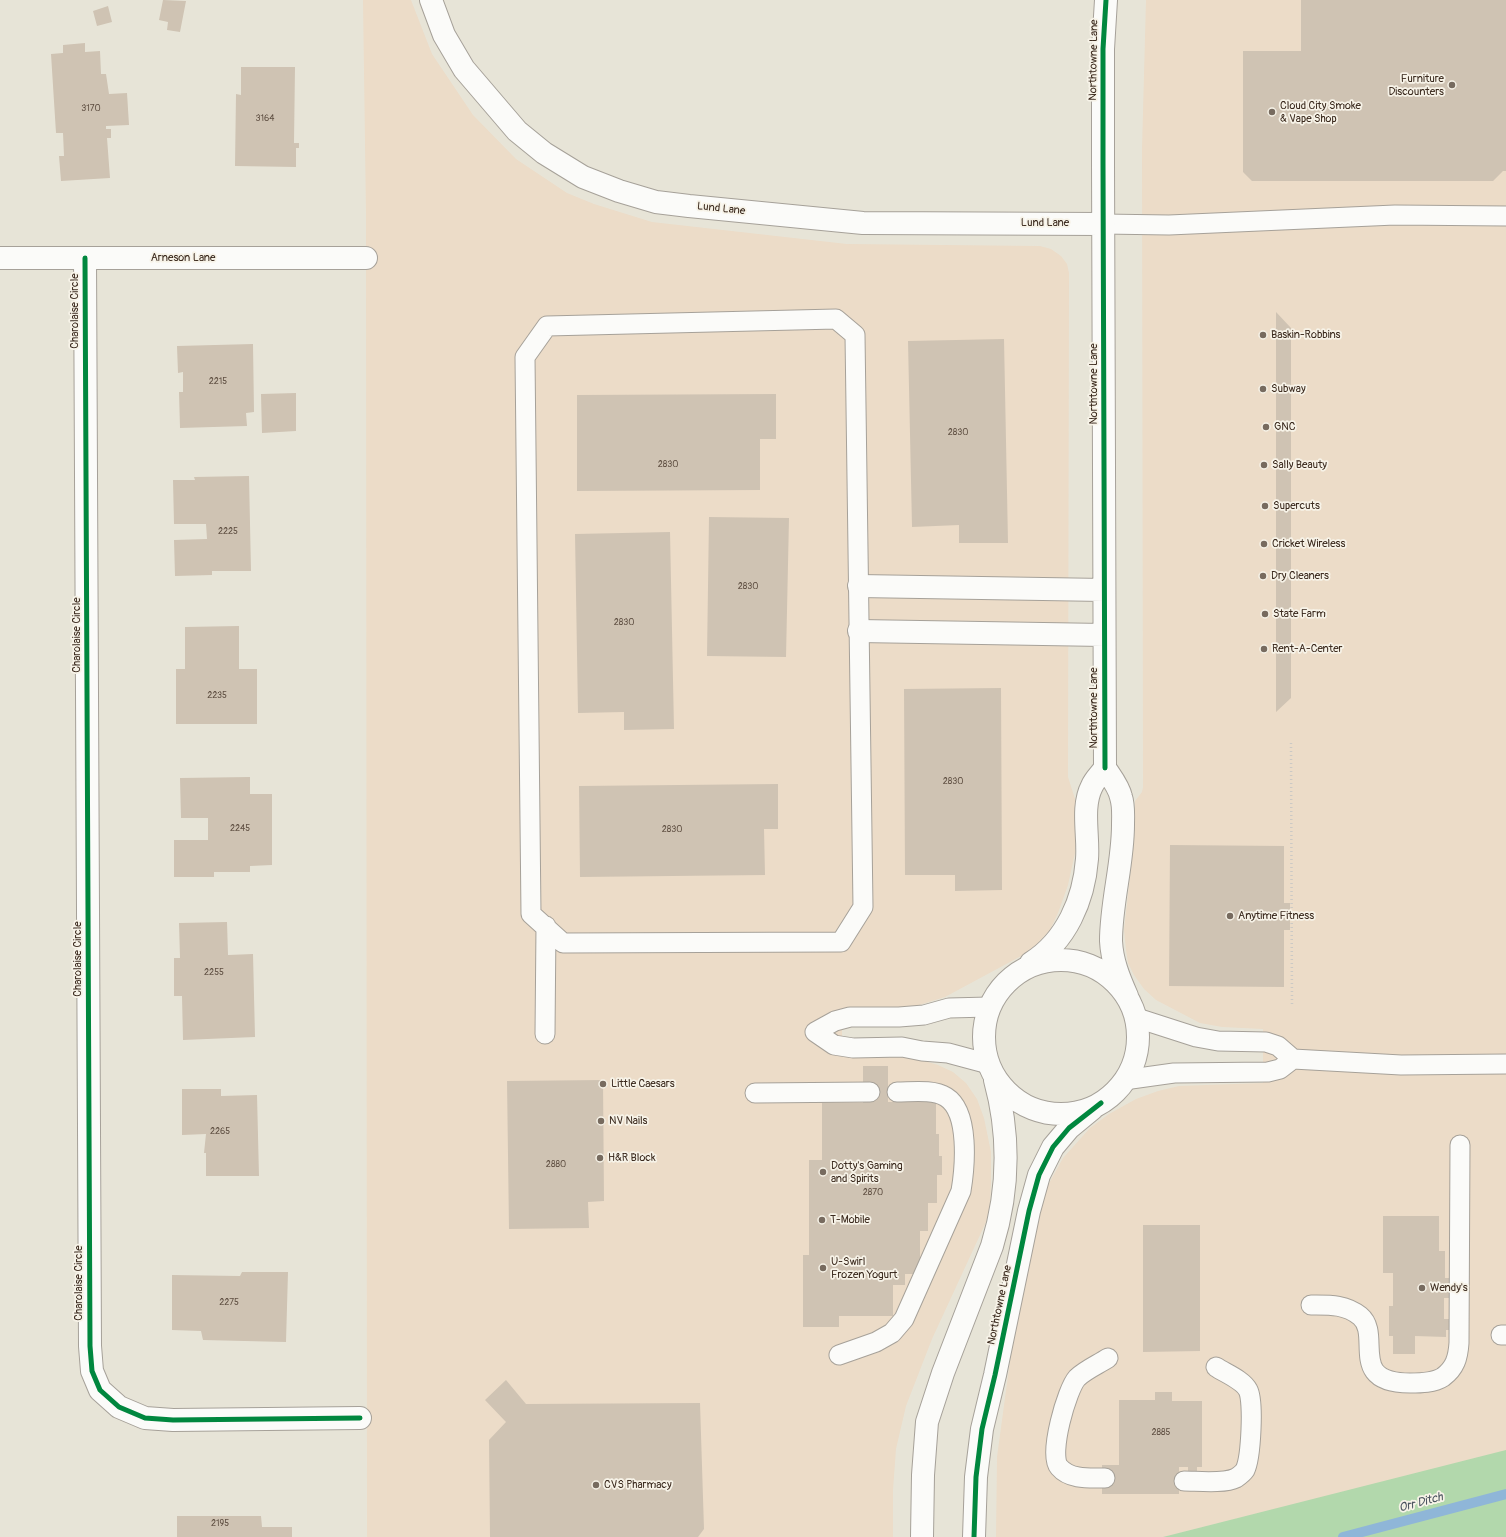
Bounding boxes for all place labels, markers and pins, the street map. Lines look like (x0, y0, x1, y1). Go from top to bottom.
place label: Furniture Discounters (1388, 72, 1444, 98)
marker: Furniture Discounters (1447, 80, 1457, 90)
place label: Cloud City Smoke & Vape Shop (1280, 99, 1361, 125)
marker: Cloud City Smoke & Vape Shop (1267, 107, 1277, 117)
place label: Baskin-Robbins (1271, 328, 1340, 342)
marker: Baskin-Robbins (1258, 330, 1268, 340)
place label: Subway (1271, 382, 1306, 396)
marker: Subway (1258, 384, 1268, 394)
place label: GNC (1274, 420, 1296, 434)
marker: GNC (1261, 422, 1271, 432)
place label: Sally Beauty (1272, 458, 1327, 472)
marker: Sally Beauty (1259, 460, 1269, 470)
place label: Supercuts (1273, 499, 1320, 513)
marker: Supercuts (1260, 501, 1270, 511)
place label: Cricket Wireless (1272, 537, 1345, 551)
marker: Cricket Wireless (1259, 539, 1269, 549)
place label: Dry Cleaners (1271, 569, 1329, 583)
marker: Dry Cleaners (1258, 571, 1268, 581)
place label: State Farm (1273, 607, 1326, 621)
marker: State Farm (1260, 609, 1270, 619)
place label: Rent-A-Center (1272, 642, 1343, 656)
marker: Rent-A-Center (1259, 644, 1269, 654)
place label: Anytime Fitness (1238, 909, 1314, 923)
marker: Anytime Fitness (1225, 911, 1235, 921)
place label: Little Caesars (611, 1077, 675, 1091)
marker: Little Caesars (598, 1079, 608, 1089)
place label: NV Nails (609, 1114, 647, 1128)
marker: NV Nails (596, 1116, 606, 1126)
place label: H&R Block (608, 1151, 656, 1165)
marker: H&R Block (595, 1153, 605, 1163)
place label: Dotty's Gaming and Spirits (831, 1159, 902, 1185)
marker: Dotty's Gaming and Spirits (818, 1167, 828, 1177)
place label: T-Mobile (830, 1213, 870, 1227)
marker: T-Mobile (817, 1215, 827, 1225)
place label: U-Swirl Frozen Yogurt (831, 1255, 898, 1281)
marker: U-Swirl Frozen Yogurt (818, 1263, 828, 1273)
place label: Wendy's (1430, 1281, 1468, 1295)
marker: Wendy's (1417, 1283, 1427, 1293)
place label: CVS Pharmacy (604, 1478, 672, 1492)
marker: CVS Pharmacy (591, 1480, 601, 1490)

